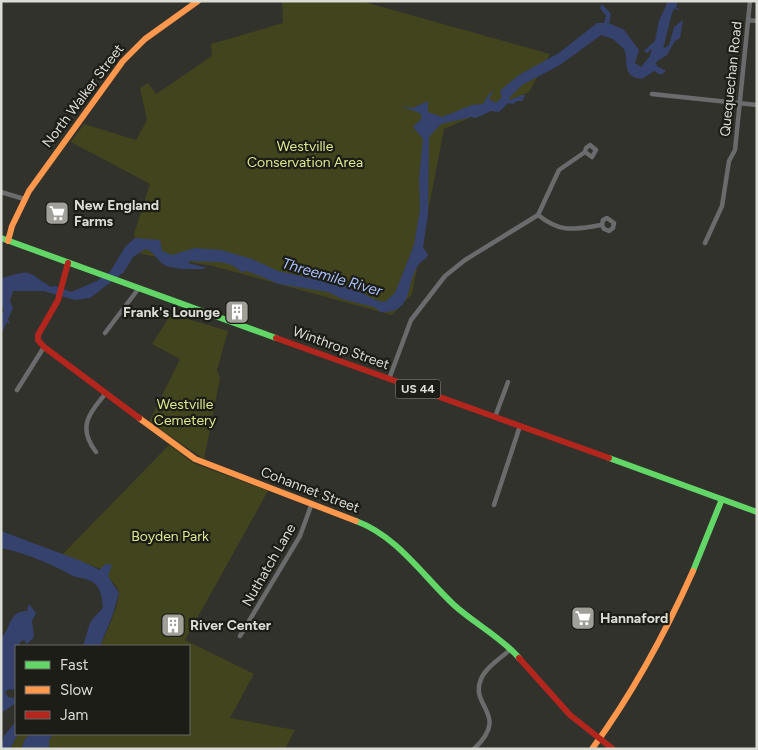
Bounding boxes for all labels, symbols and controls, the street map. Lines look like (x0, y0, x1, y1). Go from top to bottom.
street label: Quequechan Road (716, 20, 746, 138)
street label: North Walker Street (39, 41, 127, 151)
park label: Westville Conservation Area (247, 138, 363, 171)
place label: New England Farms (74, 197, 159, 230)
supermarket icon: New England Farms (44, 200, 70, 226)
water label: Threemile River (280, 254, 385, 300)
building icon: Frank's Lounge (224, 299, 250, 325)
place label: Frank's Lounge (123, 304, 220, 321)
street label: Winthrop Street (290, 323, 392, 373)
road number: US 44 (396, 379, 440, 398)
park label: Westville Cemetery (154, 396, 217, 429)
street label: Cohannet Street (258, 463, 362, 517)
street label: Nuthatch Lane (238, 520, 300, 609)
park label: Boyden Park (131, 528, 209, 545)
supermarket icon: Hannaford (570, 605, 596, 631)
place label: Hannaford (600, 610, 668, 627)
building icon: River Center (160, 612, 186, 638)
place label: River Center (190, 617, 272, 634)
legend (15, 645, 190, 735)
text: Fast (60, 656, 89, 674)
text: Slow (60, 681, 93, 699)
text: Jam (60, 706, 88, 724)

